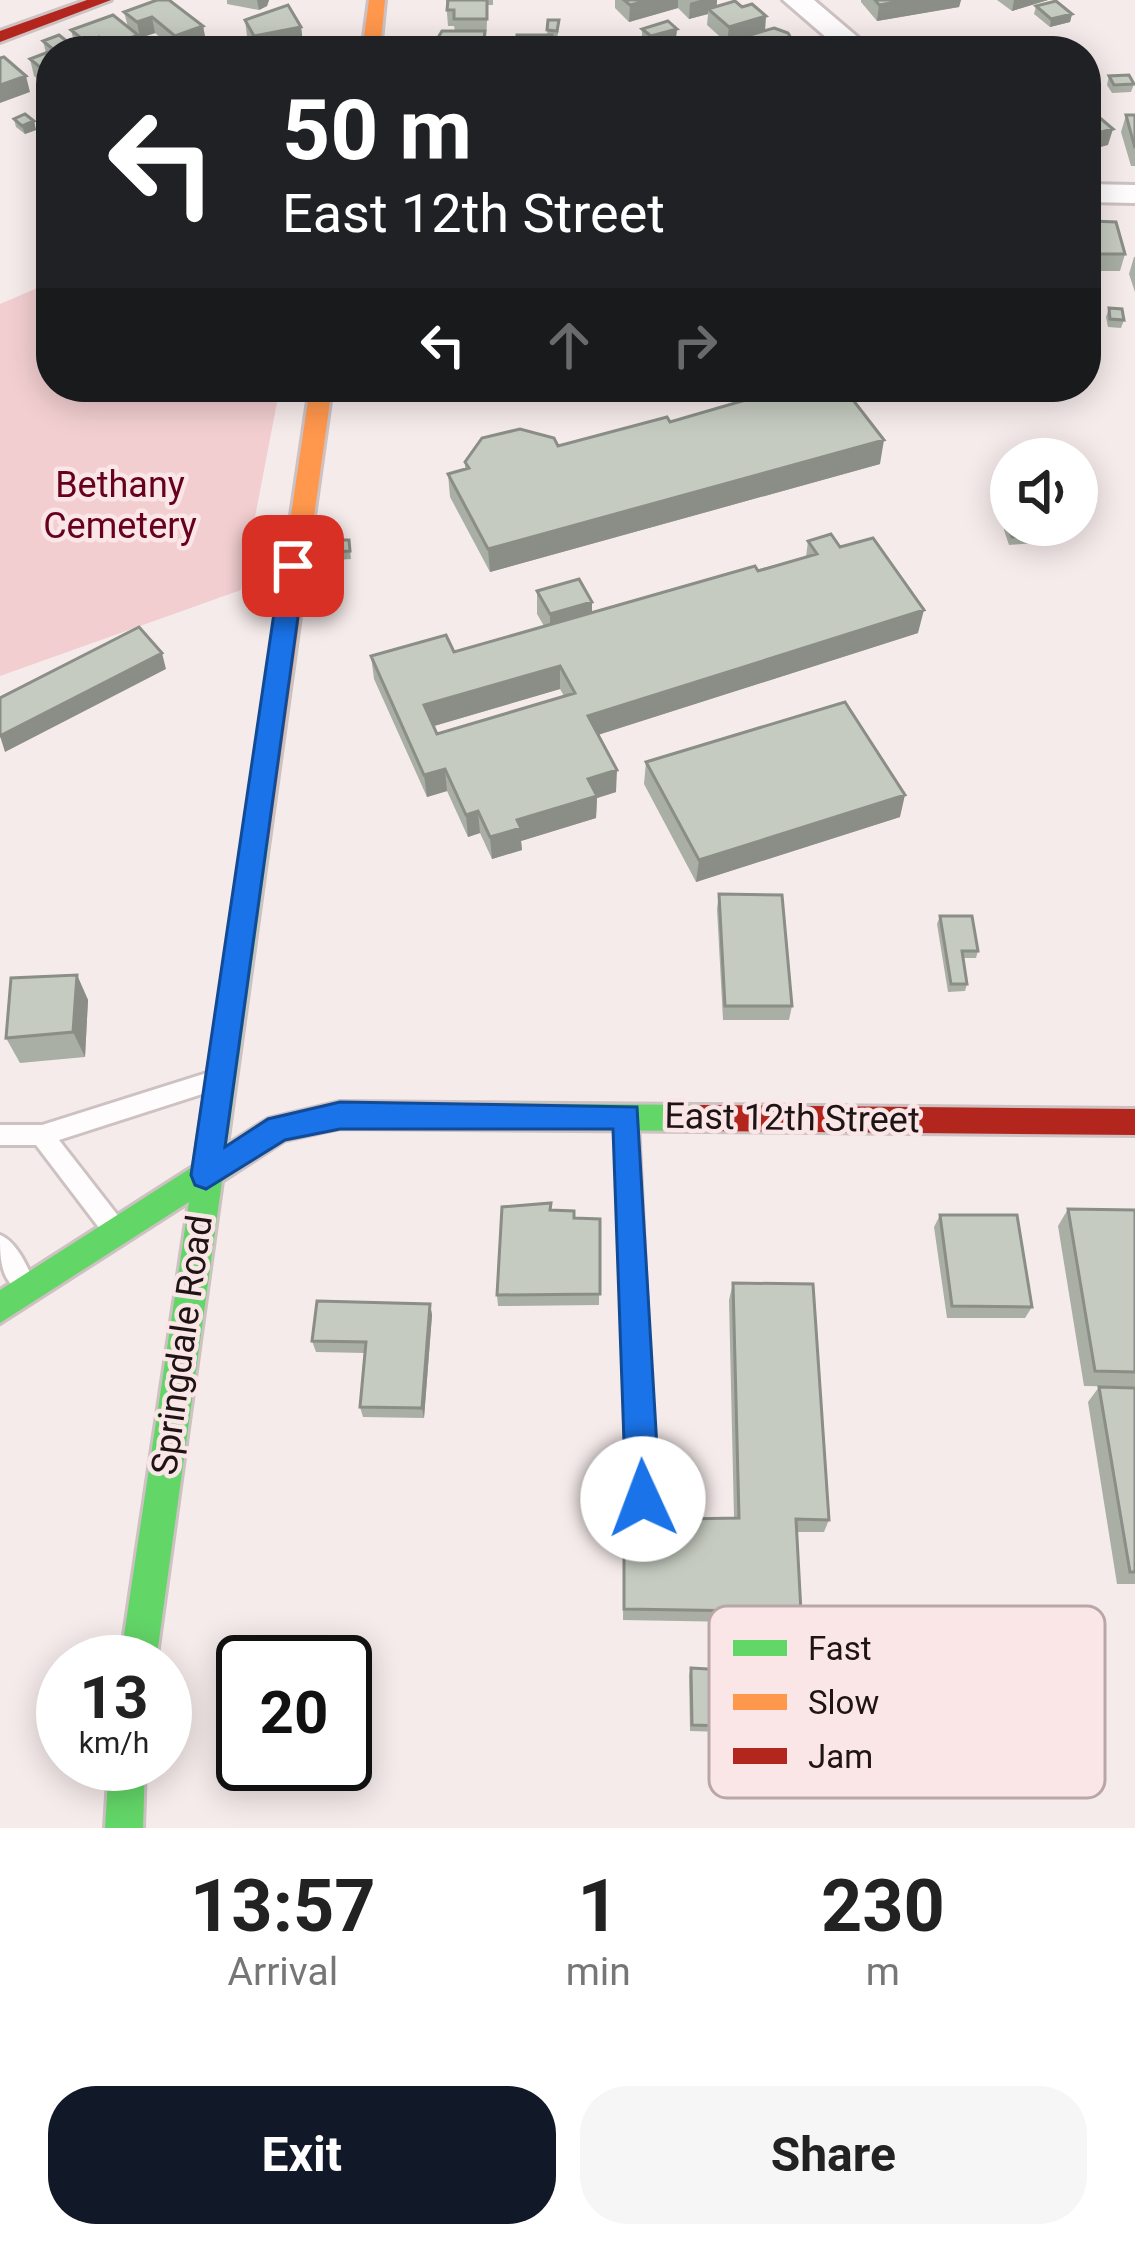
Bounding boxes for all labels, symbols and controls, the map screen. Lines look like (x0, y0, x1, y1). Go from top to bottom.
text: 50 m (282, 81, 472, 180)
icon: left (84, 84, 240, 240)
text: East 12th Street (282, 182, 665, 245)
icon: left (410, 312, 476, 378)
icon: ahead (536, 312, 602, 378)
icon: right (662, 312, 728, 378)
map controls (990, 438, 1098, 546)
button: sound (990, 438, 1098, 546)
park label: Bethany Cemetery (43, 464, 197, 547)
pin (242, 515, 344, 617)
icon: arrive (260, 533, 326, 599)
street label: East 12th Street (664, 1095, 920, 1141)
street label: Springdale Road (143, 1212, 221, 1478)
position arrow (580, 1436, 706, 1562)
legend (709, 1606, 1105, 1798)
text: Fast (808, 1629, 871, 1668)
speed limit sign: 20 (216, 1635, 372, 1791)
text: 13 (80, 1662, 148, 1733)
text: Slow (808, 1683, 879, 1722)
text: km/h (79, 1725, 149, 1760)
text: Jam (808, 1737, 873, 1776)
text: 13:57 (190, 1864, 376, 1949)
text: 1 (578, 1864, 619, 1949)
text: 230 (821, 1864, 945, 1949)
text: Arrival (227, 1949, 338, 1995)
text: min (566, 1949, 631, 1995)
text: m (866, 1949, 900, 1995)
button: Exit (48, 2086, 556, 2224)
button: Share (580, 2086, 1087, 2224)

